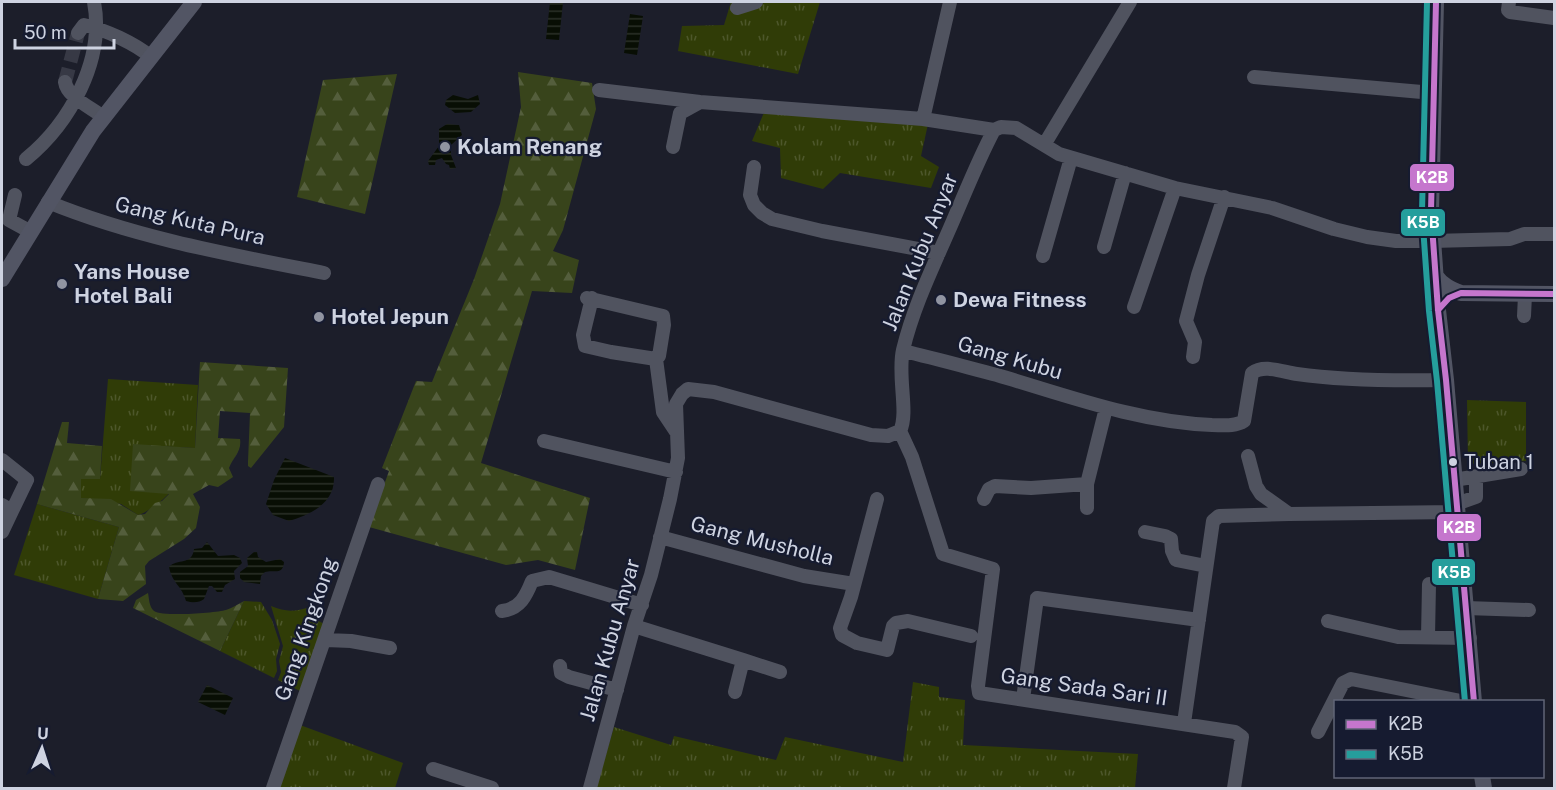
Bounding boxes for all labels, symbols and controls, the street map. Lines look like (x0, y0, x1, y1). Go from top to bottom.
scale bar (15, 12, 114, 50)
text: 50 m (24, 22, 67, 43)
place label: Kolam Renang (457, 134, 602, 159)
marker: Kolam Renang (438, 140, 452, 154)
line badge: K2B (1409, 163, 1455, 192)
text: K2B (1416, 168, 1448, 187)
street label: Jalan Kubu Anyar (876, 169, 963, 334)
street label: Gang Kuta Pura (113, 191, 267, 250)
line badge: K5B (1400, 208, 1446, 237)
text: K5B (1406, 213, 1440, 232)
place label: Yans House Hotel Bali (74, 259, 190, 308)
marker: Yans House Hotel Bali (55, 277, 69, 291)
place label: Dewa Fitness (953, 287, 1087, 312)
marker: Dewa Fitness (934, 293, 948, 307)
place label: Hotel Jepun (331, 304, 449, 329)
marker: Hotel Jepun (312, 310, 326, 324)
street label: Gang Kubu (955, 331, 1065, 384)
place label: Tuban 1 (1464, 450, 1534, 474)
marker: Tuban 1 (1447, 456, 1459, 468)
street label: Gang Musholla (688, 511, 836, 570)
line badge: K2B (1436, 513, 1482, 542)
text: K2B (1443, 518, 1475, 537)
street label: Gang Kingkong (269, 554, 342, 704)
street label: Jalan Kubu Anyar (574, 556, 645, 724)
line badge: K5B (1431, 558, 1476, 586)
text: K5B (1437, 563, 1471, 582)
street label: Gang Sada Sari II (999, 662, 1169, 711)
legend (1334, 700, 1544, 778)
text: K2B (1388, 713, 1423, 734)
north arrow (12, 718, 72, 778)
text: U (36, 724, 49, 743)
text: K5B (1388, 743, 1424, 764)

